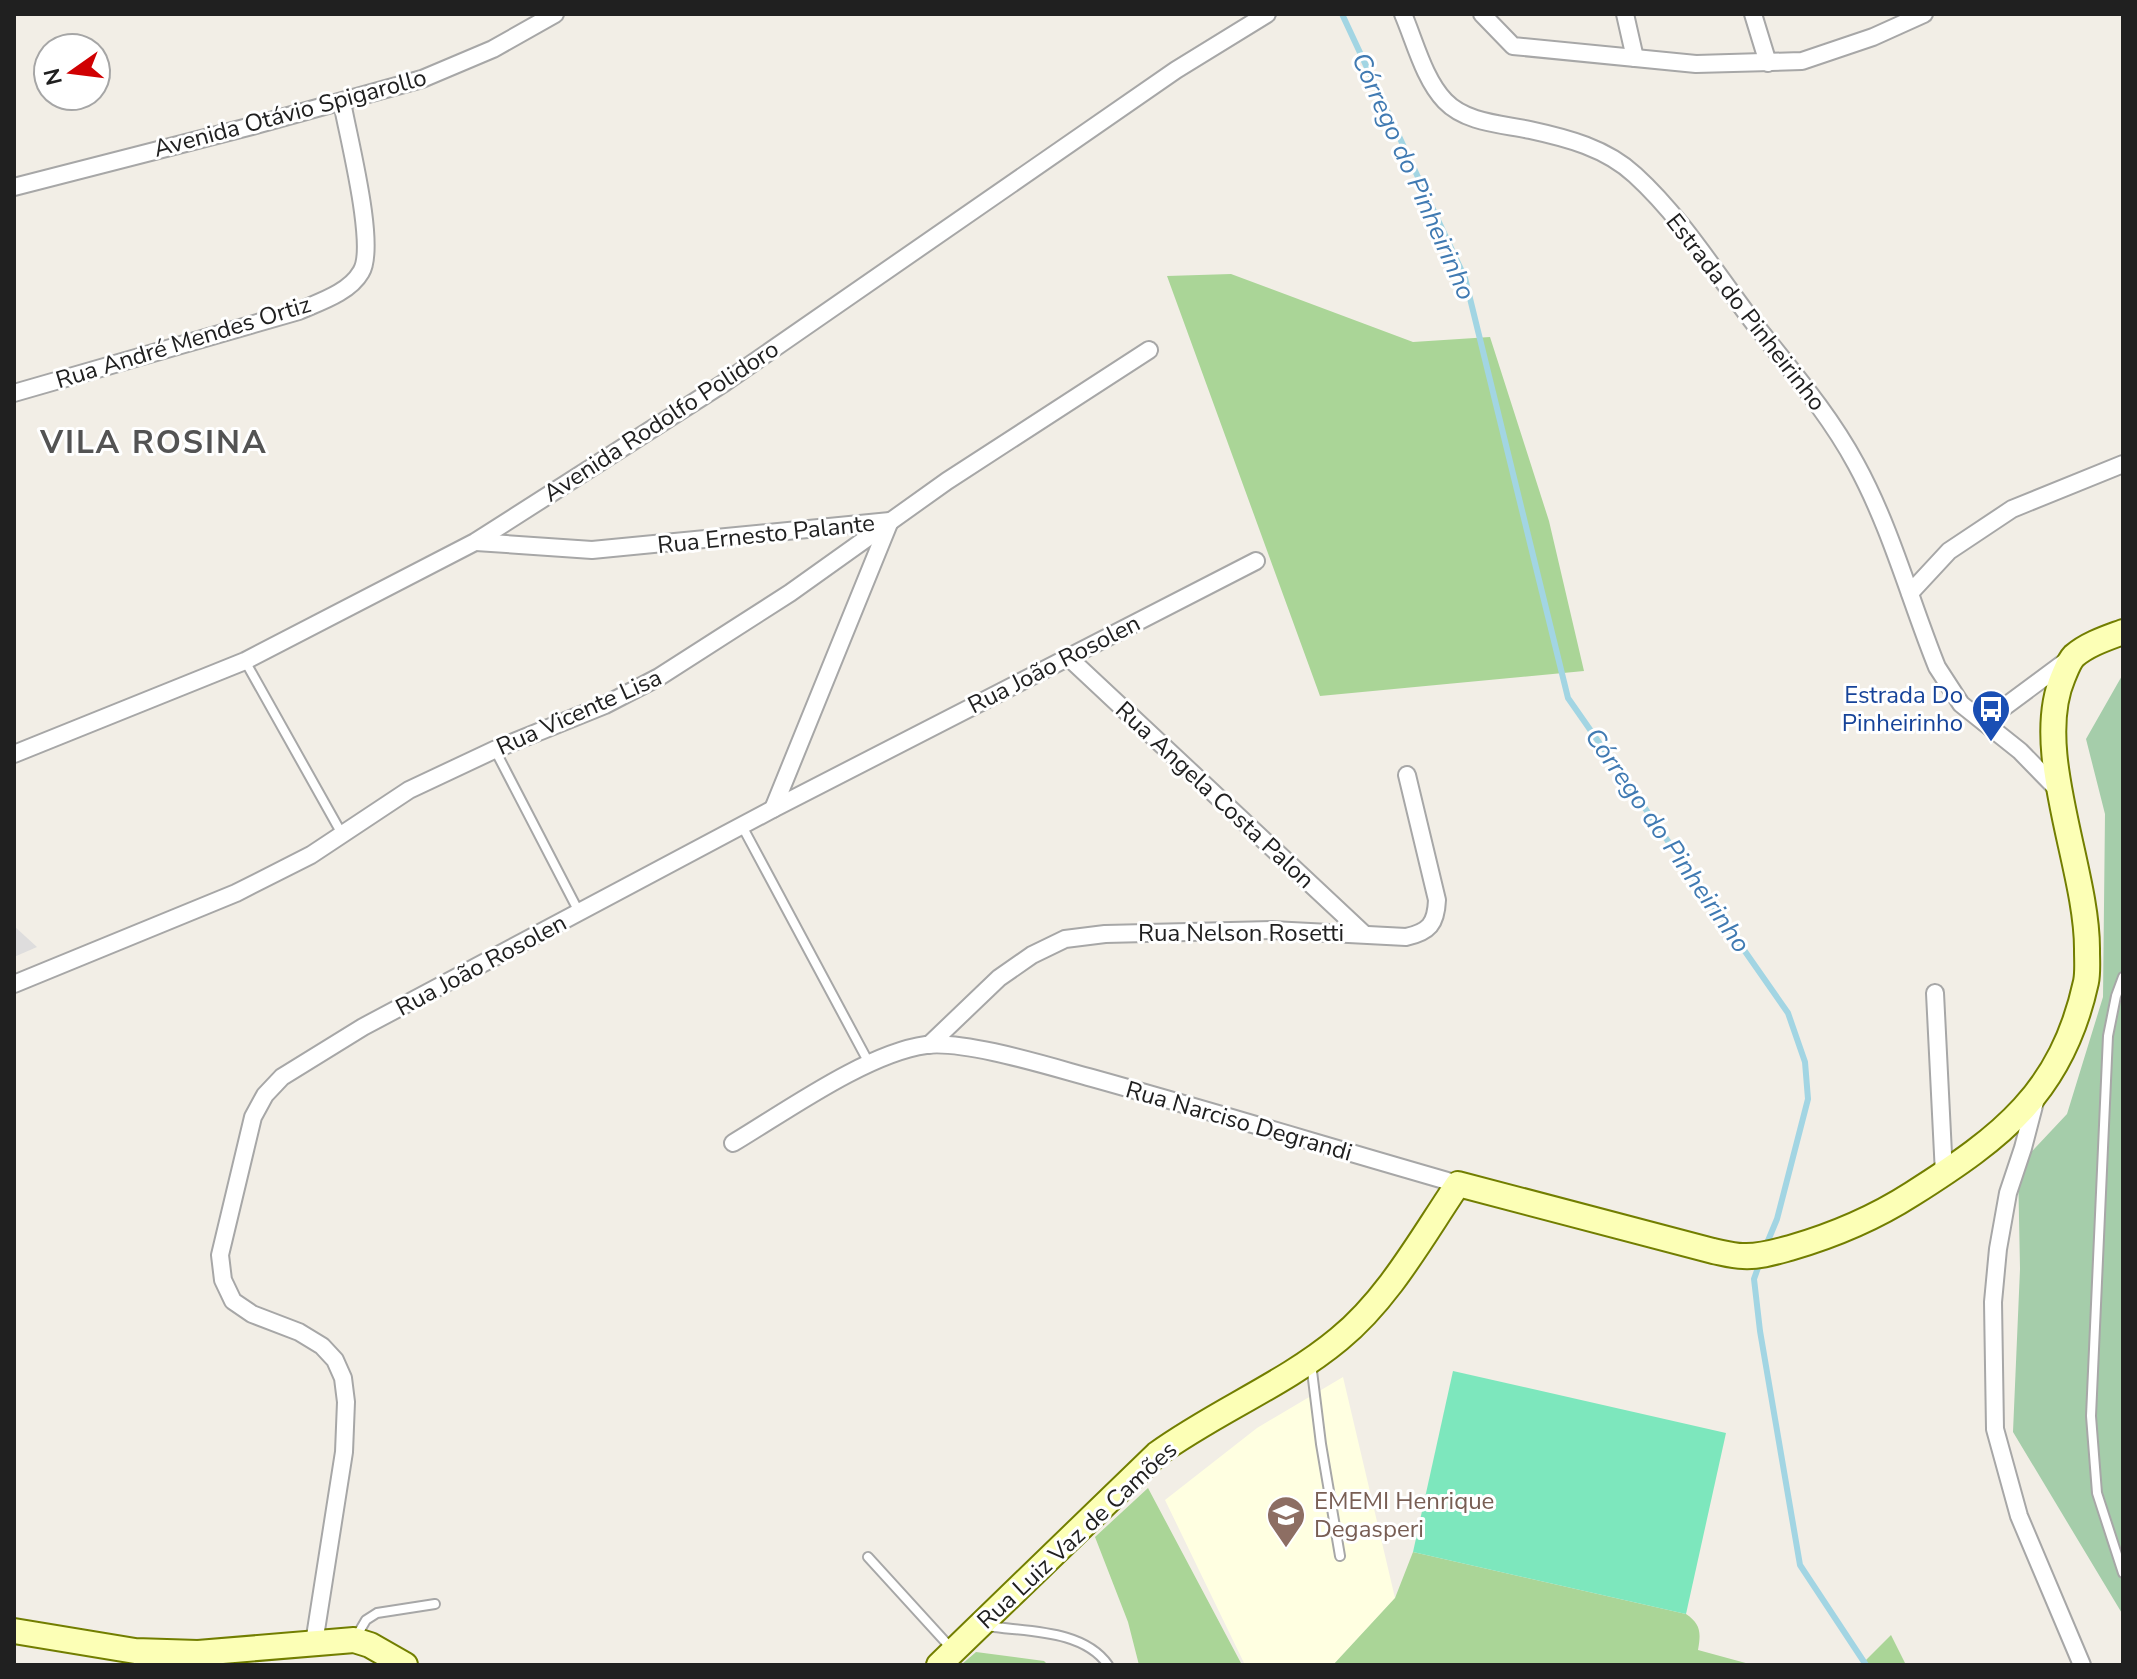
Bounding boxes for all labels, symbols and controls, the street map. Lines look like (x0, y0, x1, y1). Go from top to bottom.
north arrow (32, 32, 112, 112)
water label: Córrego do Pinheirinho (1343, 47, 1484, 305)
street label: Avenida Otávio Spigarollo (150, 61, 430, 165)
text: N (37, 65, 70, 88)
street label: Estrada do Pinheirinho (1659, 207, 1833, 417)
street label: Rua André Mendes Ortiz (52, 288, 314, 396)
street label: Avenida Rodolfo Polidoro (537, 333, 785, 509)
district label: VILA ROSINA (39, 421, 268, 464)
street label: Rua Ernesto Palante (656, 507, 876, 561)
street label: Rua João Rosolen (962, 607, 1146, 721)
street label: Rua Vicente Lisa (491, 661, 667, 763)
place label: Estrada Do Pinheirinho (1842, 679, 1963, 739)
bus stop icon: Estrada Do Pinheirinho (1970, 688, 2012, 743)
street label: Rua Angela Costa Palon (1109, 694, 1321, 896)
water label: Córrego do Pinheirinho (1577, 721, 1759, 960)
street label: Rua João Rosolen (390, 906, 572, 1024)
street label: Rua Nelson Rosetti (1138, 917, 1344, 949)
street label: Rua Narciso Degrandi (1122, 1073, 1356, 1169)
street label: Rua Luiz Vaz de Camões (970, 1434, 1184, 1636)
place label: EMEMI Henrique Degasperi (1314, 1485, 1494, 1545)
school or university icon: EMEMI Henrique Degasperi (1265, 1494, 1307, 1549)

